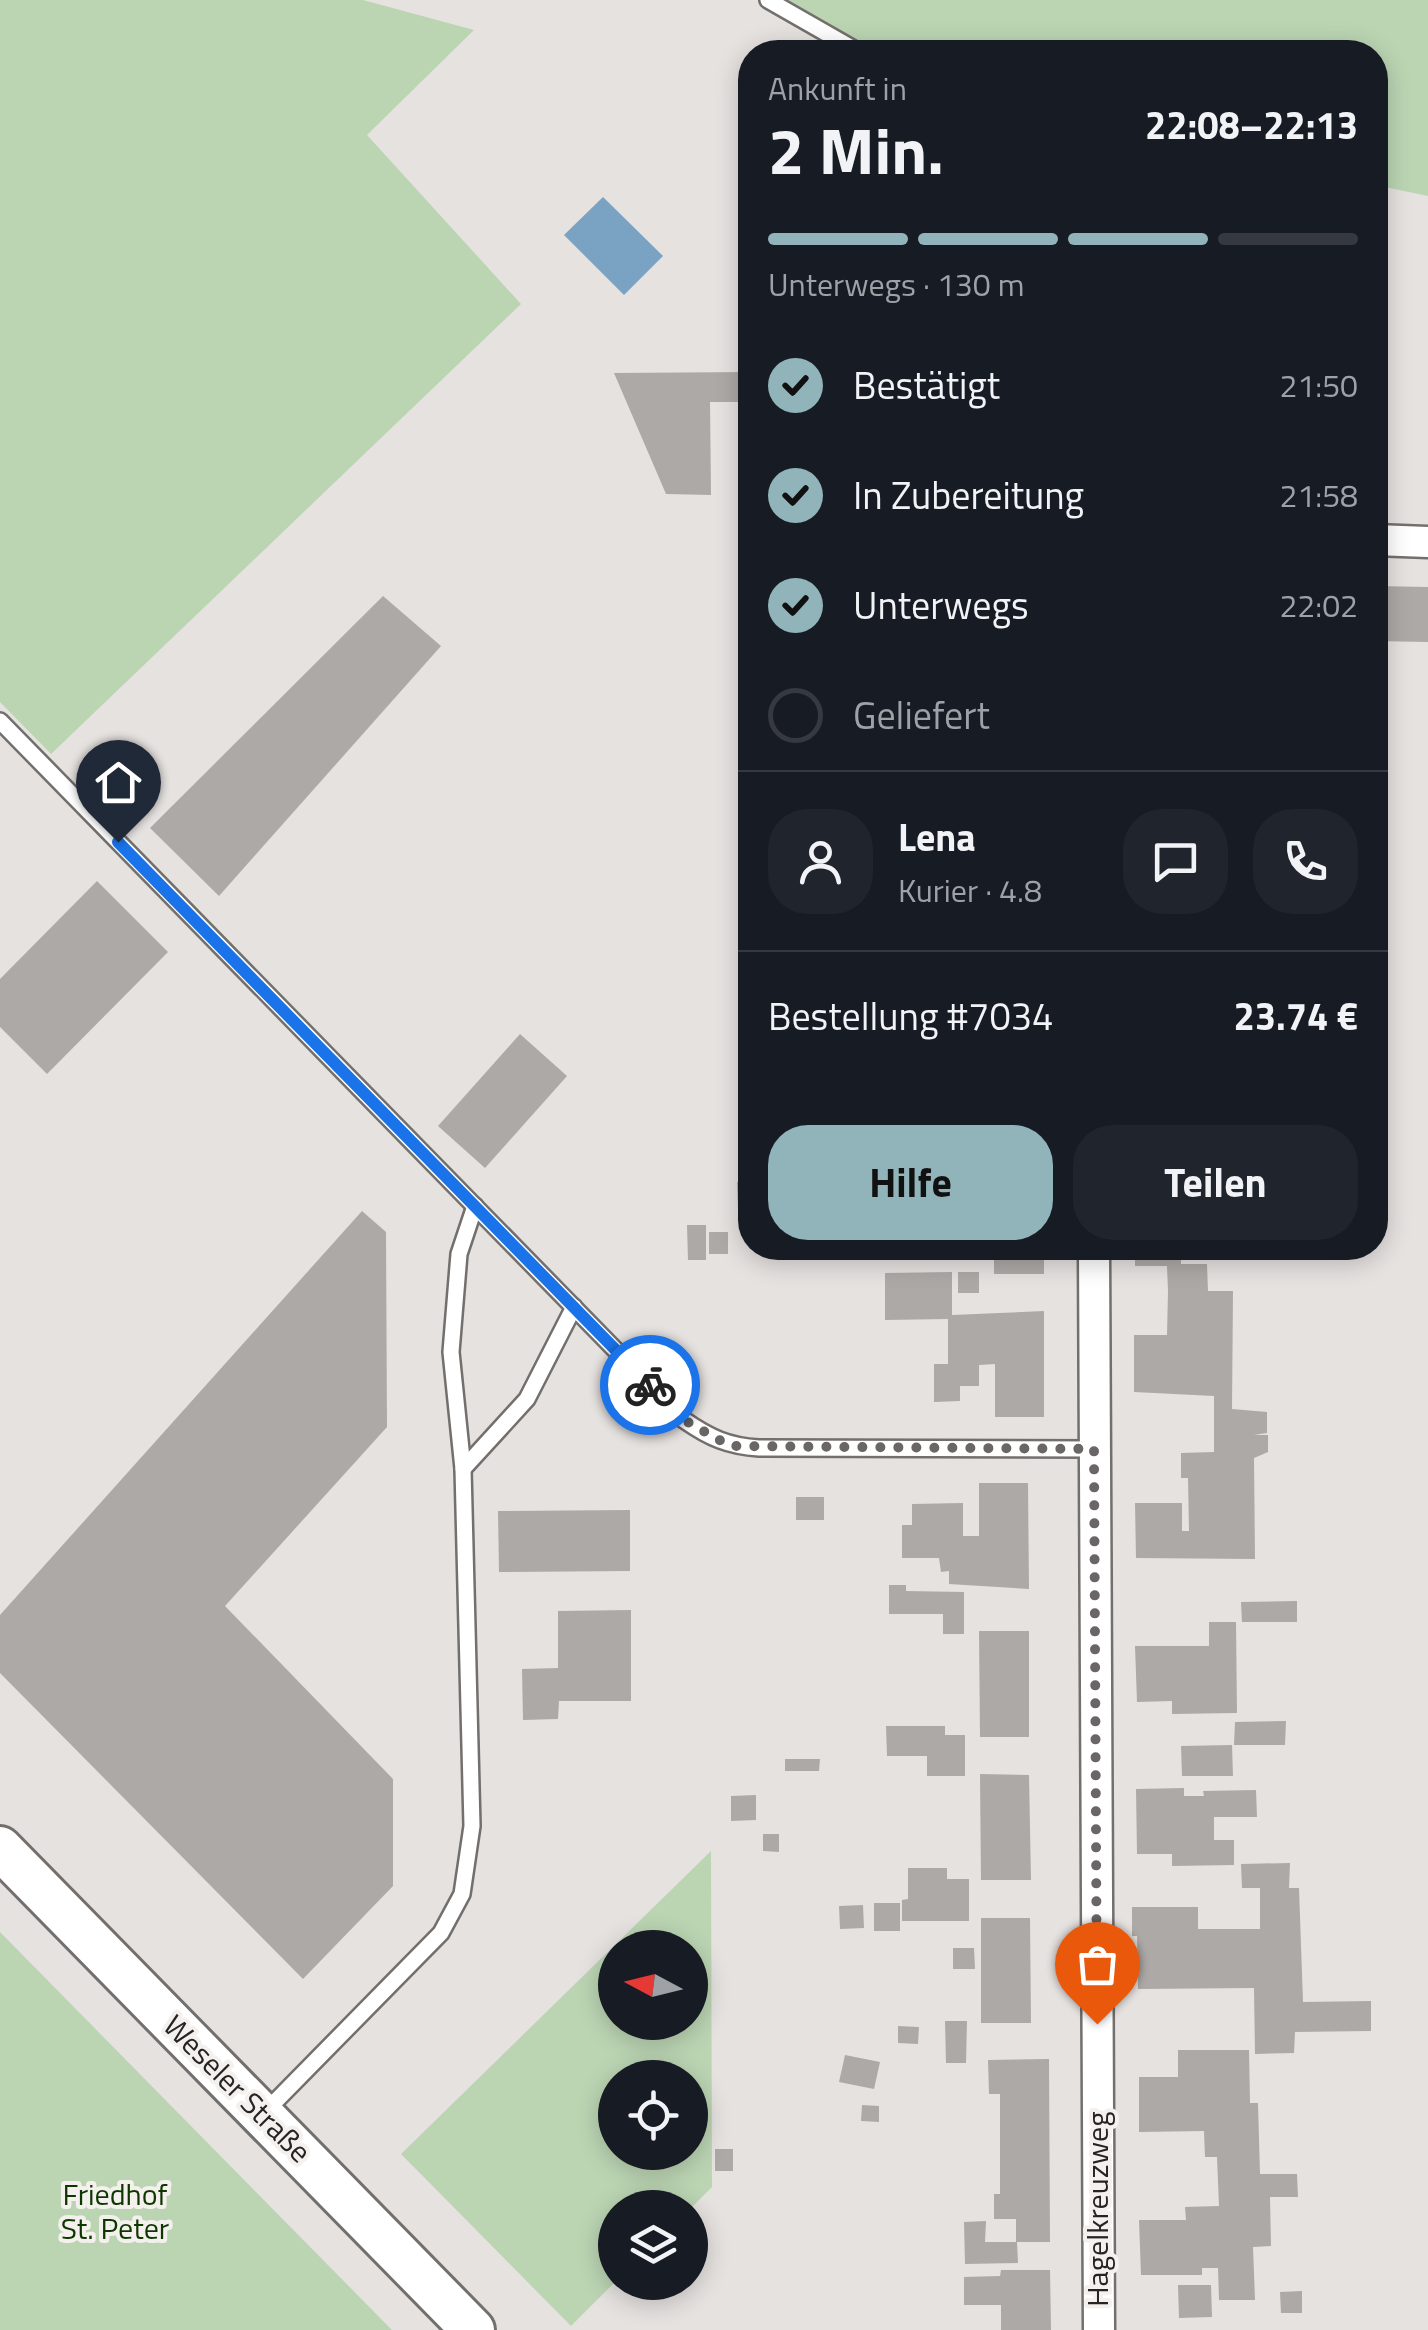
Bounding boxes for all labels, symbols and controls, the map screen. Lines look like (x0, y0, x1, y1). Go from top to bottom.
text: Ankunft in (768, 64, 907, 112)
text: 22:08–22:13 (1145, 96, 1358, 154)
text: 2 Min. (768, 100, 944, 199)
text: Unterwegs · 130 m (768, 260, 1024, 308)
text: Bestätigt (853, 356, 1000, 414)
icon: check (768, 358, 823, 413)
text: 21:50 (1279, 361, 1358, 409)
text: In Zubereitung (853, 466, 1084, 524)
icon: check (768, 468, 823, 523)
text: 21:58 (1279, 471, 1358, 519)
text: Unterwegs (853, 576, 1029, 634)
icon: check (768, 578, 823, 633)
text: 22:02 (1279, 581, 1358, 629)
text: Geliefert (853, 686, 990, 744)
pin (76, 740, 161, 843)
icon: home (91, 755, 146, 810)
text: Lena (898, 808, 976, 866)
button: person (768, 809, 873, 914)
button: chat (1123, 809, 1228, 914)
button: phone (1253, 809, 1358, 914)
text: Kurier · 4.8 (898, 866, 1042, 914)
text: Bestellung #7034 (768, 987, 1053, 1045)
text: 23.74 € (1234, 987, 1358, 1045)
button: Hilfe (768, 1125, 1053, 1240)
button: Teilen (1073, 1125, 1358, 1240)
courier (600, 1335, 700, 1435)
icon: bike (623, 1358, 678, 1413)
pin (1055, 1922, 1140, 2025)
north arrow (598, 1930, 708, 2040)
map controls (598, 1930, 708, 2300)
icon: bag (1070, 1937, 1125, 1992)
street label: Weseler Straße (153, 2004, 322, 2173)
button: locate (598, 2060, 708, 2170)
street label: Hagelkreuzweg (1074, 2111, 1120, 2307)
park label: Friedhof St. Peter (61, 2171, 169, 2251)
button: layers (598, 2190, 708, 2300)

